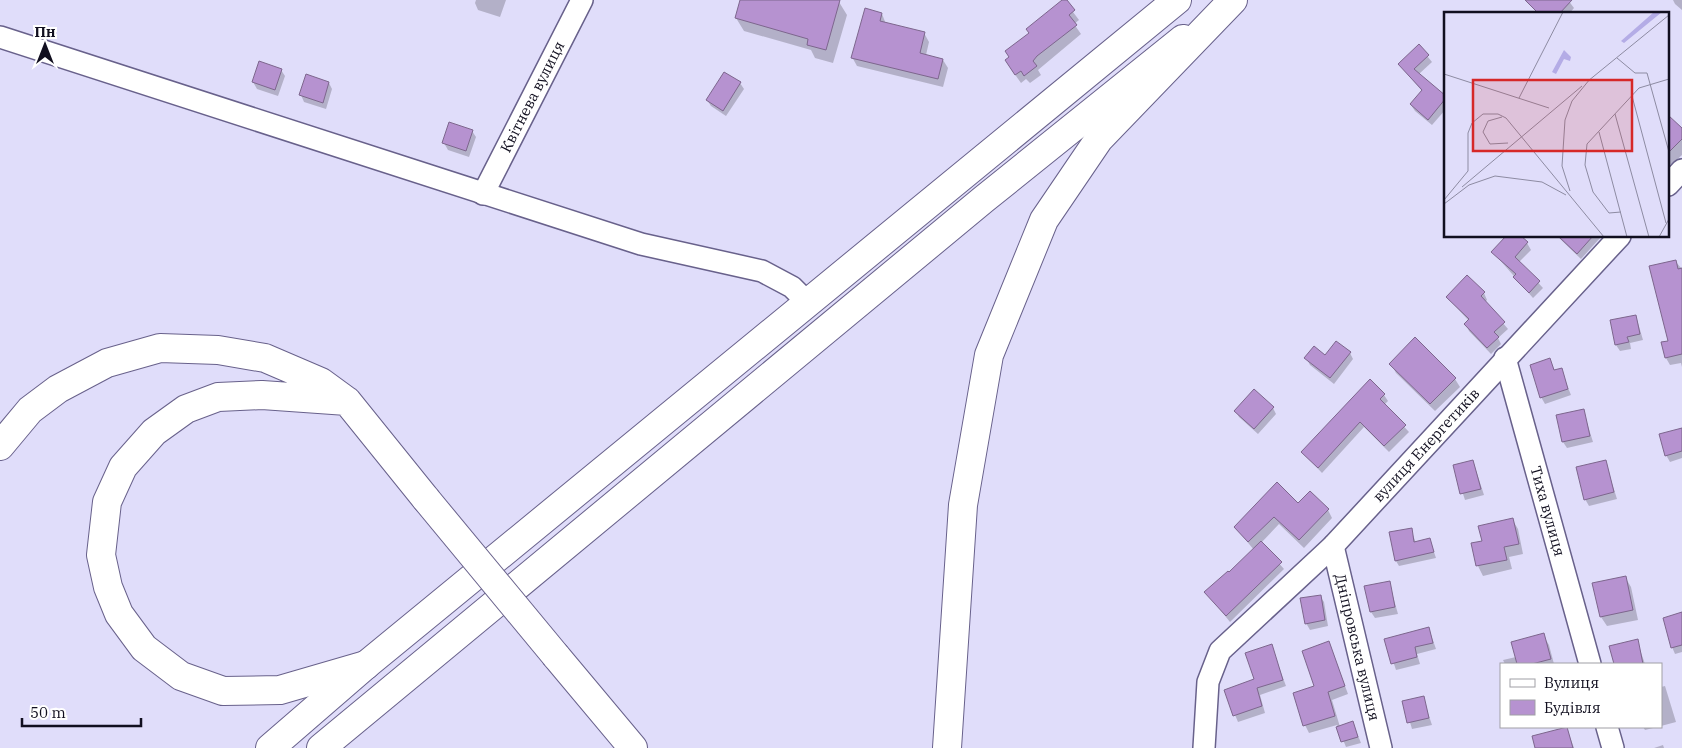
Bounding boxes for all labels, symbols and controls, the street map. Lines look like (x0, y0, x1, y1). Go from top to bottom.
inset map (1444, 12, 1670, 238)
north arrow (20, 20, 70, 70)
text: Пн (35, 23, 55, 41)
street label: Квітнева вулиця (496, 38, 568, 156)
street label: вулиця Енергетиків (1369, 384, 1483, 506)
street label: Тиха вулиця (1526, 464, 1570, 558)
street label: Дніпровська вулиця (1331, 572, 1384, 723)
legend (1500, 663, 1662, 728)
text: Вулиця (1544, 673, 1599, 692)
scale bar (22, 696, 141, 728)
text: Будівля (1544, 698, 1601, 717)
text: 50 m (30, 703, 66, 722)

